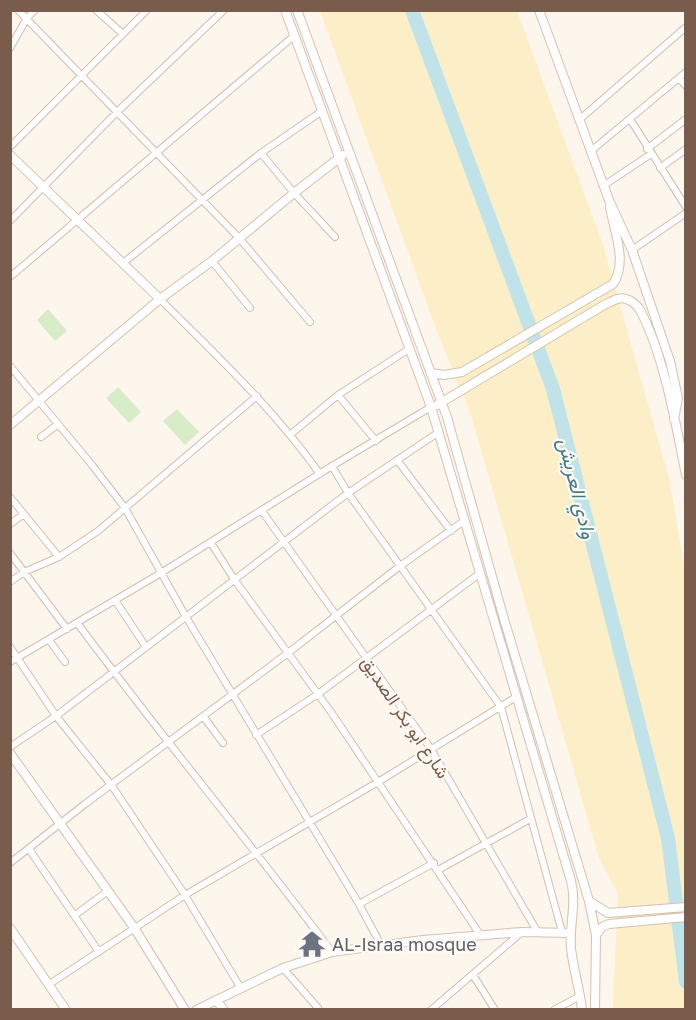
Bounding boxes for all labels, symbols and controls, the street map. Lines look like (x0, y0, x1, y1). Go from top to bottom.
water label: وادي العريش (549, 435, 602, 542)
street label: شارع ابو بكر الصديق (355, 652, 455, 783)
temple icon: AL-Israa mosque (297, 929, 327, 959)
place label: AL-Israa mosque (332, 933, 477, 955)

